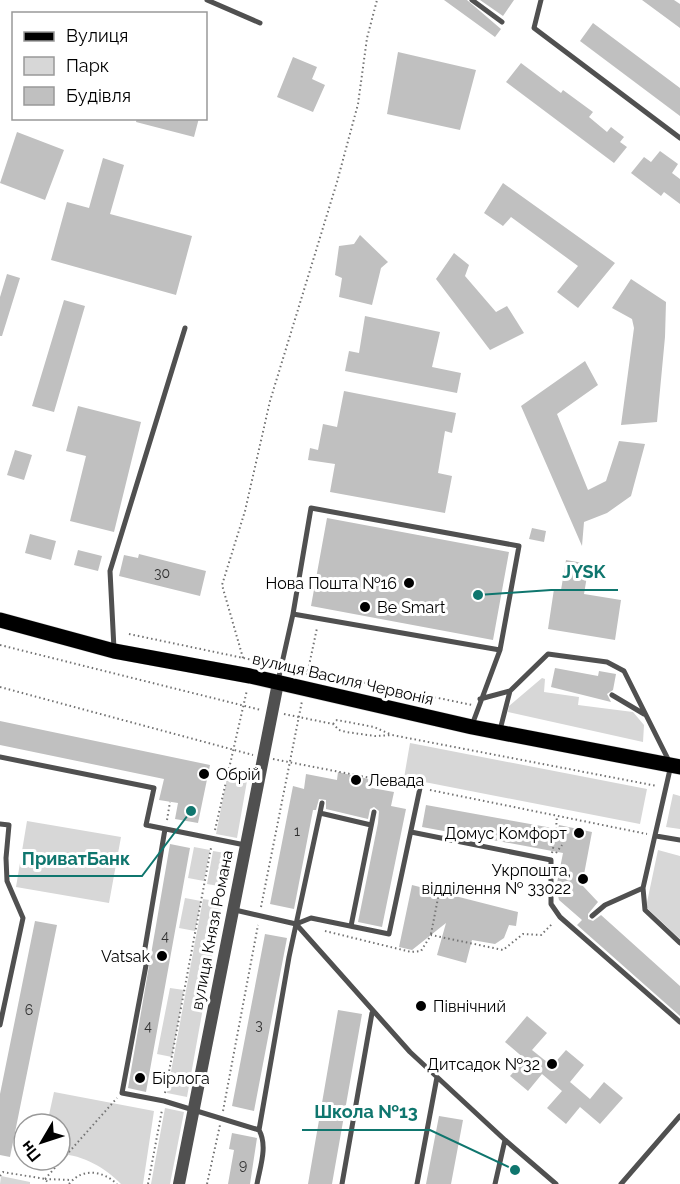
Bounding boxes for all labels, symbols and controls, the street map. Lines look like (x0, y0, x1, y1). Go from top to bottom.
legend (12, 12, 207, 120)
text: Вулиця (66, 25, 128, 46)
text: Парк (66, 55, 109, 76)
text: Будівля (66, 85, 131, 106)
callout: JYSK (551, 554, 618, 590)
text: JYSK (562, 561, 607, 582)
house number: 30 (154, 565, 170, 581)
place label: Нова Пошта №16 (266, 574, 397, 593)
marker: Нова Пошта №16 (402, 576, 416, 590)
place label: Be Smart (377, 598, 446, 617)
marker: Be Smart (358, 600, 372, 614)
street label: вулиця Василя Червонія (251, 649, 435, 709)
place label: Обрій (216, 765, 261, 784)
marker: Обрій (197, 767, 211, 781)
place label: Левада (368, 771, 424, 790)
marker: Левада (349, 773, 363, 787)
house number: 1 (294, 823, 300, 839)
place label: Домус Комфорт (444, 824, 567, 843)
marker: Домус Комфорт (572, 826, 586, 840)
callout: ПриватБанк (9, 840, 142, 876)
text: ПриватБанк (22, 848, 130, 869)
street label: вулиця Князя Романа (187, 848, 237, 1012)
place label: Укрпошта, відділення № 33022 (422, 861, 571, 898)
marker: Укрпошта, відділення № 33022 (576, 872, 590, 886)
house number: 4 (161, 928, 169, 944)
place label: Vatsak (101, 947, 151, 966)
marker: Vatsak (155, 949, 169, 963)
place label: Північний (433, 997, 506, 1016)
marker: Північний (414, 999, 428, 1013)
house number: 6 (25, 1002, 33, 1018)
house number: 3 (255, 1017, 263, 1033)
house number: 4 (144, 1018, 152, 1034)
place label: Дитсадок №32 (427, 1055, 540, 1074)
marker: Дитсадок №32 (545, 1057, 559, 1071)
place label: Бірлога (152, 1069, 210, 1088)
marker: Бірлога (133, 1071, 147, 1085)
callout: Школа №13 (302, 1094, 430, 1130)
text: Школа №13 (314, 1101, 418, 1122)
north arrow (12, 1112, 72, 1172)
text: Пн (17, 1137, 45, 1165)
house number: 9 (239, 1157, 247, 1173)

